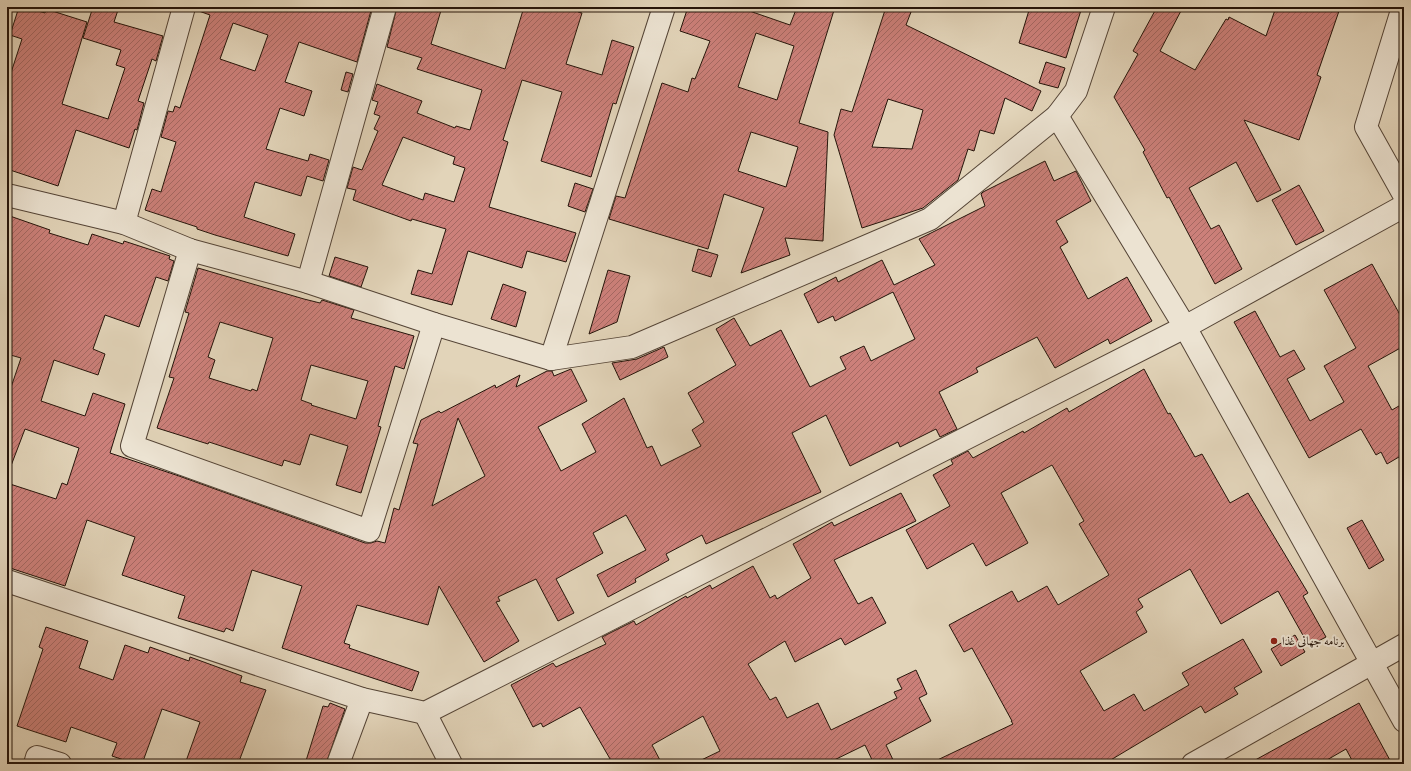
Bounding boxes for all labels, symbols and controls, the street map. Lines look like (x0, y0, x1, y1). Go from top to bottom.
place label: برنامه جهانی غذا (1282, 634, 1344, 649)
marker: برنامه جهانی غذا (1269, 636, 1279, 646)

